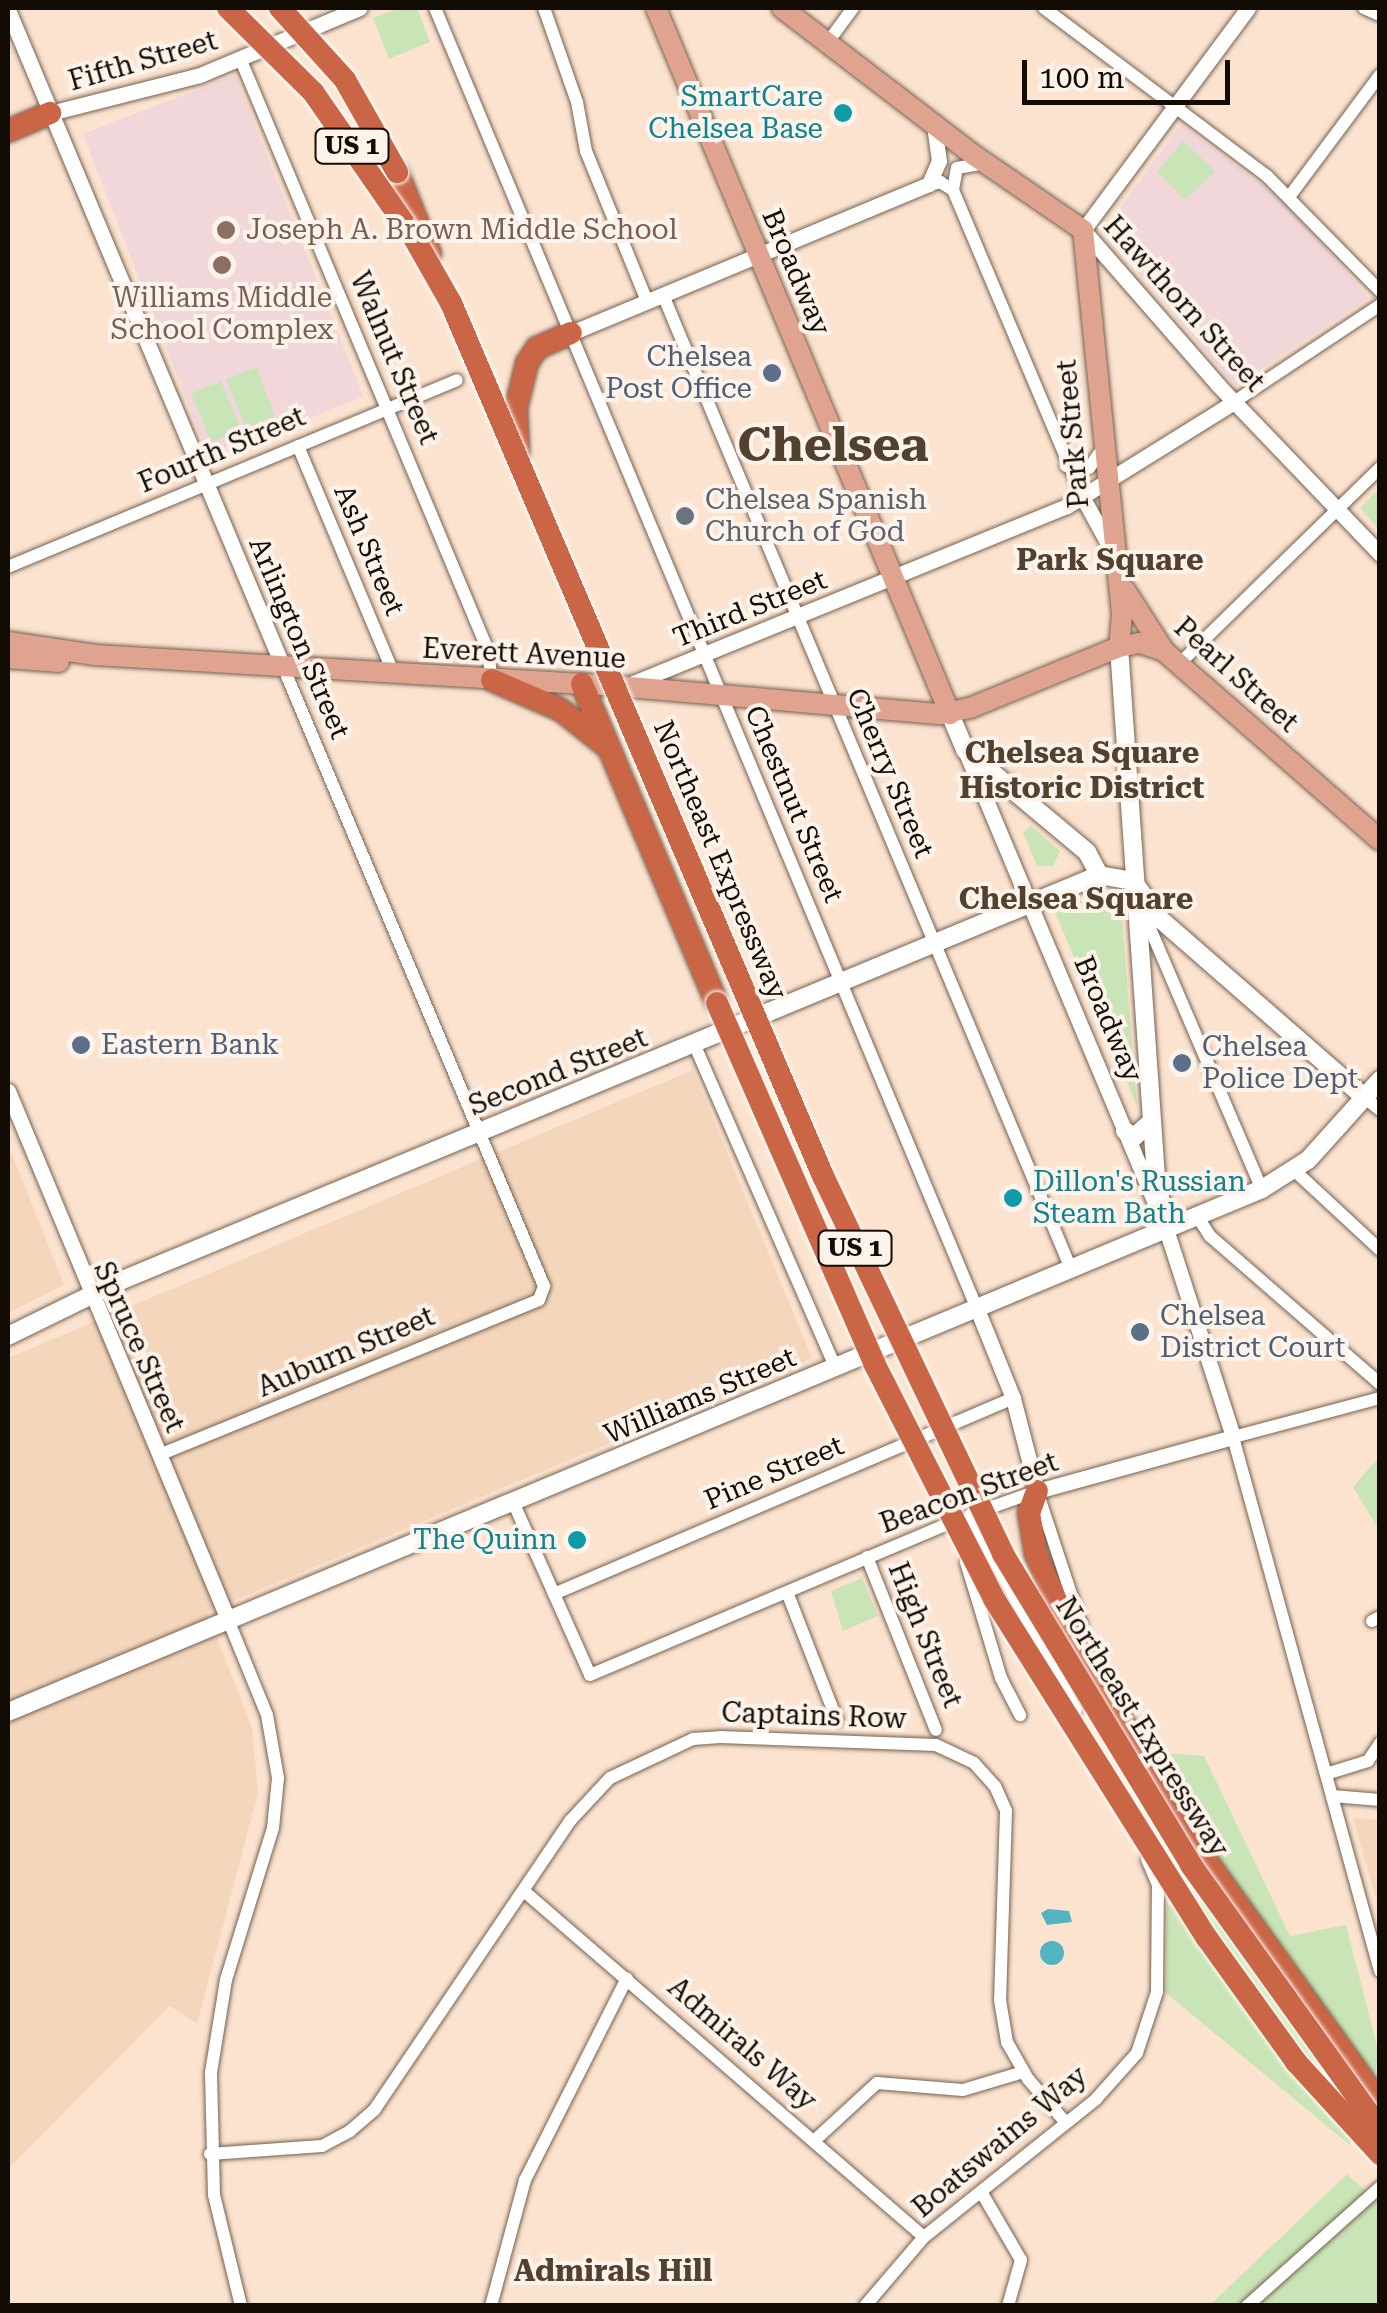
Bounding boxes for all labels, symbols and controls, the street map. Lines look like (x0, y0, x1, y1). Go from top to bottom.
street label: Fifth Street (65, 24, 221, 98)
scale bar (1027, 40, 1234, 102)
text: 100 m (1039, 60, 1124, 95)
place label: SmartCare Chelsea Base (648, 80, 823, 146)
marker: SmartCare Chelsea Base (832, 102, 854, 124)
road number: US 1 (314, 126, 390, 166)
street label: Broadway (754, 204, 838, 340)
street label: Hawthorn Street (1096, 209, 1272, 399)
place label: Joseph A. Brown Middle School (246, 213, 677, 247)
marker: Joseph A. Brown Middle School (215, 219, 237, 241)
marker: Williams Middle School Complex (211, 254, 233, 276)
street label: Walnut Street (343, 267, 445, 449)
place label: Williams Middle School Complex (111, 281, 333, 347)
place label: Chelsea Post Office (605, 340, 752, 406)
street label: Park Street (1050, 358, 1096, 510)
marker: Chelsea Post Office (761, 362, 783, 384)
street label: Fourth Street (133, 400, 311, 500)
district label: Chelsea (738, 417, 928, 475)
street label: Ash Street (326, 480, 412, 620)
place label: Chelsea Spanish Church of God (705, 483, 927, 549)
marker: Chelsea Spanish Church of God (674, 505, 696, 527)
street label: Arlington Street (241, 532, 357, 744)
district label: Park Square (1016, 542, 1204, 578)
street label: Third Street (668, 563, 832, 655)
street label: Pearl Street (1167, 611, 1305, 739)
street label: Everett Avenue (421, 632, 627, 676)
street label: Cherry Street (839, 683, 941, 863)
street label: Chestnut Street (737, 701, 851, 907)
street label: Northeast Expressway (646, 715, 794, 1005)
district label: Chelsea Square Historic District (960, 735, 1204, 806)
district label: Chelsea Square (959, 881, 1193, 917)
street label: Broadway (1066, 951, 1150, 1087)
street label: Second Street (464, 1021, 652, 1123)
place label: Eastern Bank (101, 1028, 279, 1062)
place label: Chelsea Police Dept (1202, 1030, 1358, 1096)
marker: Eastern Bank (70, 1034, 92, 1056)
marker: Chelsea Police Dept (1171, 1052, 1193, 1074)
place label: Dillon's Russian Steam Bath (1033, 1165, 1246, 1231)
marker: Dillon's Russian Steam Bath (1002, 1187, 1024, 1209)
road number: US 1 (818, 1228, 892, 1268)
street label: Spruce Street (86, 1257, 192, 1437)
place label: Chelsea District Court (1160, 1299, 1345, 1365)
street label: Auburn Street (252, 1300, 440, 1404)
marker: Chelsea District Court (1129, 1321, 1151, 1343)
street label: Williams Street (599, 1340, 801, 1452)
street label: Pine Street (699, 1429, 849, 1517)
street label: Beacon Street (875, 1445, 1063, 1541)
place label: The Quinn (413, 1523, 557, 1557)
marker: The Quinn (566, 1529, 588, 1551)
street label: High Street (881, 1557, 969, 1713)
street label: Northeast Expressway (1048, 1591, 1236, 1863)
street label: Captains Row (721, 1696, 907, 1736)
street label: Admirals Way (661, 1970, 823, 2118)
street label: Boatswains Way (906, 2059, 1094, 2225)
district label: Admirals Hill (514, 2253, 712, 2289)

